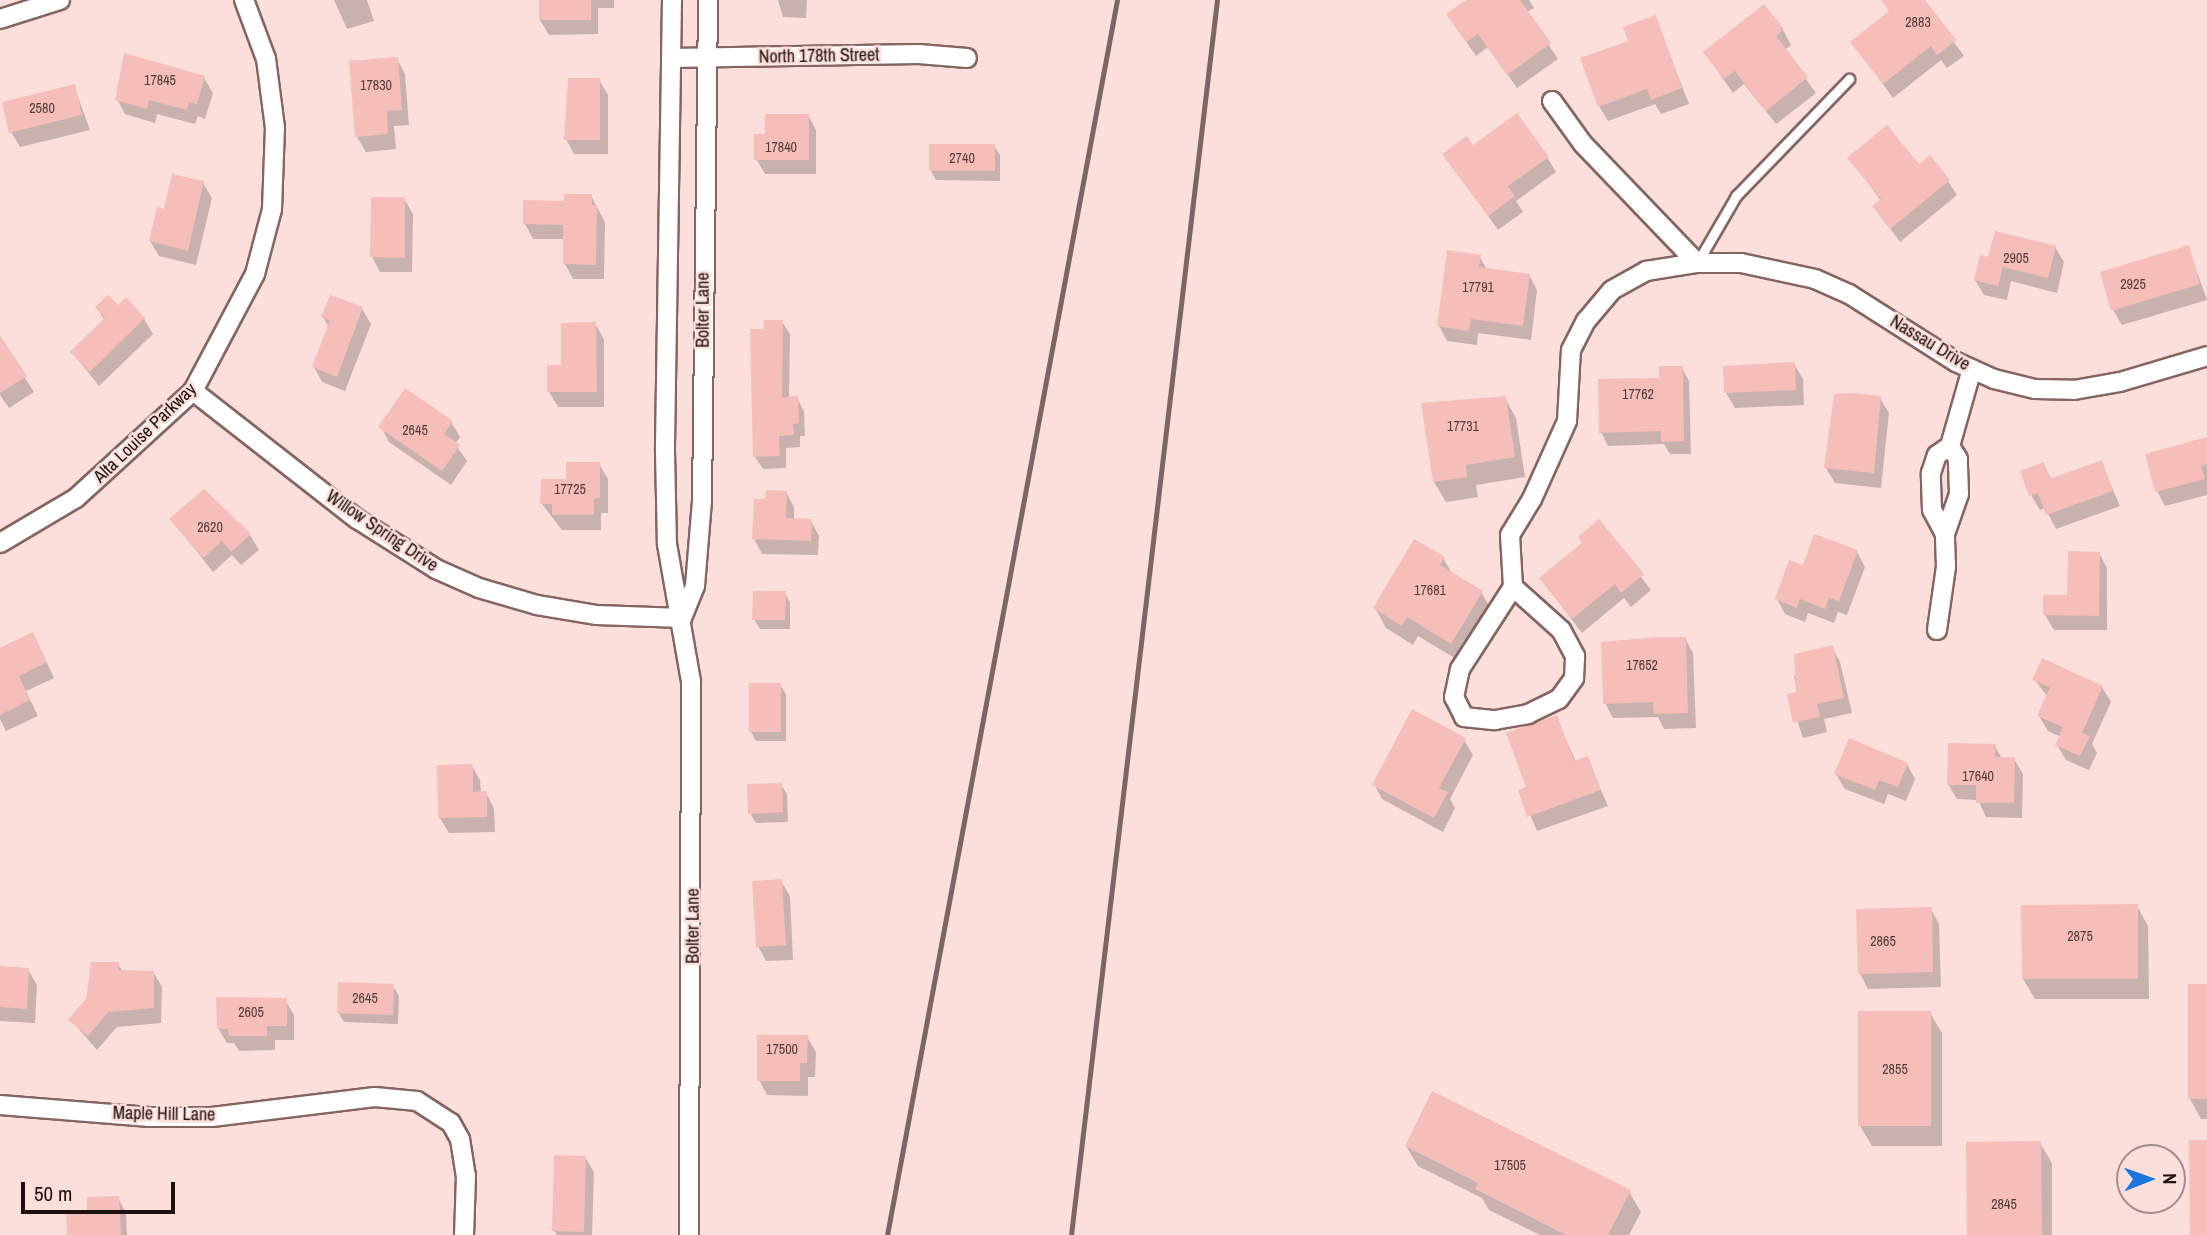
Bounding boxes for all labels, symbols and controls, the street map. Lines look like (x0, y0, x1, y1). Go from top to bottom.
house number: 2883 (1905, 14, 1931, 30)
street label: North 178th Street (759, 44, 879, 68)
house number: 17845 (144, 72, 176, 88)
house number: 17830 (360, 77, 392, 93)
house number: 2580 (29, 100, 55, 116)
house number: 17840 (765, 139, 797, 155)
house number: 2740 (949, 150, 975, 166)
house number: 2905 (2003, 250, 2029, 266)
street label: Bolter Lane (692, 272, 714, 348)
house number: 2925 (2120, 276, 2146, 292)
house number: 17791 (1462, 279, 1494, 295)
street label: Nassau Drive (1886, 311, 1974, 375)
street label: Alta Louise Parkway (89, 378, 201, 488)
house number: 17762 (1622, 386, 1654, 402)
house number: 17731 (1447, 418, 1479, 434)
house number: 2645 (402, 422, 428, 438)
house number: 17725 (554, 481, 586, 497)
street label: Willow Spring Drive (322, 486, 442, 576)
house number: 2620 (197, 519, 223, 535)
house number: 17681 (1414, 582, 1446, 598)
house number: 17652 (1626, 657, 1658, 673)
house number: 17640 (1962, 768, 1994, 784)
street label: Bolter Lane (682, 888, 704, 964)
house number: 2875 (2067, 928, 2093, 944)
house number: 2865 (1870, 933, 1896, 949)
house number: 2645 (352, 990, 378, 1006)
house number: 2605 (238, 1004, 264, 1020)
house number: 17500 (766, 1041, 798, 1057)
house number: 2855 (1882, 1061, 1908, 1077)
street label: Maple Hill Lane (113, 1102, 215, 1126)
north arrow (2116, 1144, 2186, 1214)
house number: 17505 (1494, 1157, 1526, 1173)
scale bar (24, 1168, 178, 1212)
text: N (2157, 1173, 2183, 1185)
text: 50 m (34, 1179, 72, 1208)
house number: 2845 (1991, 1196, 2017, 1212)

